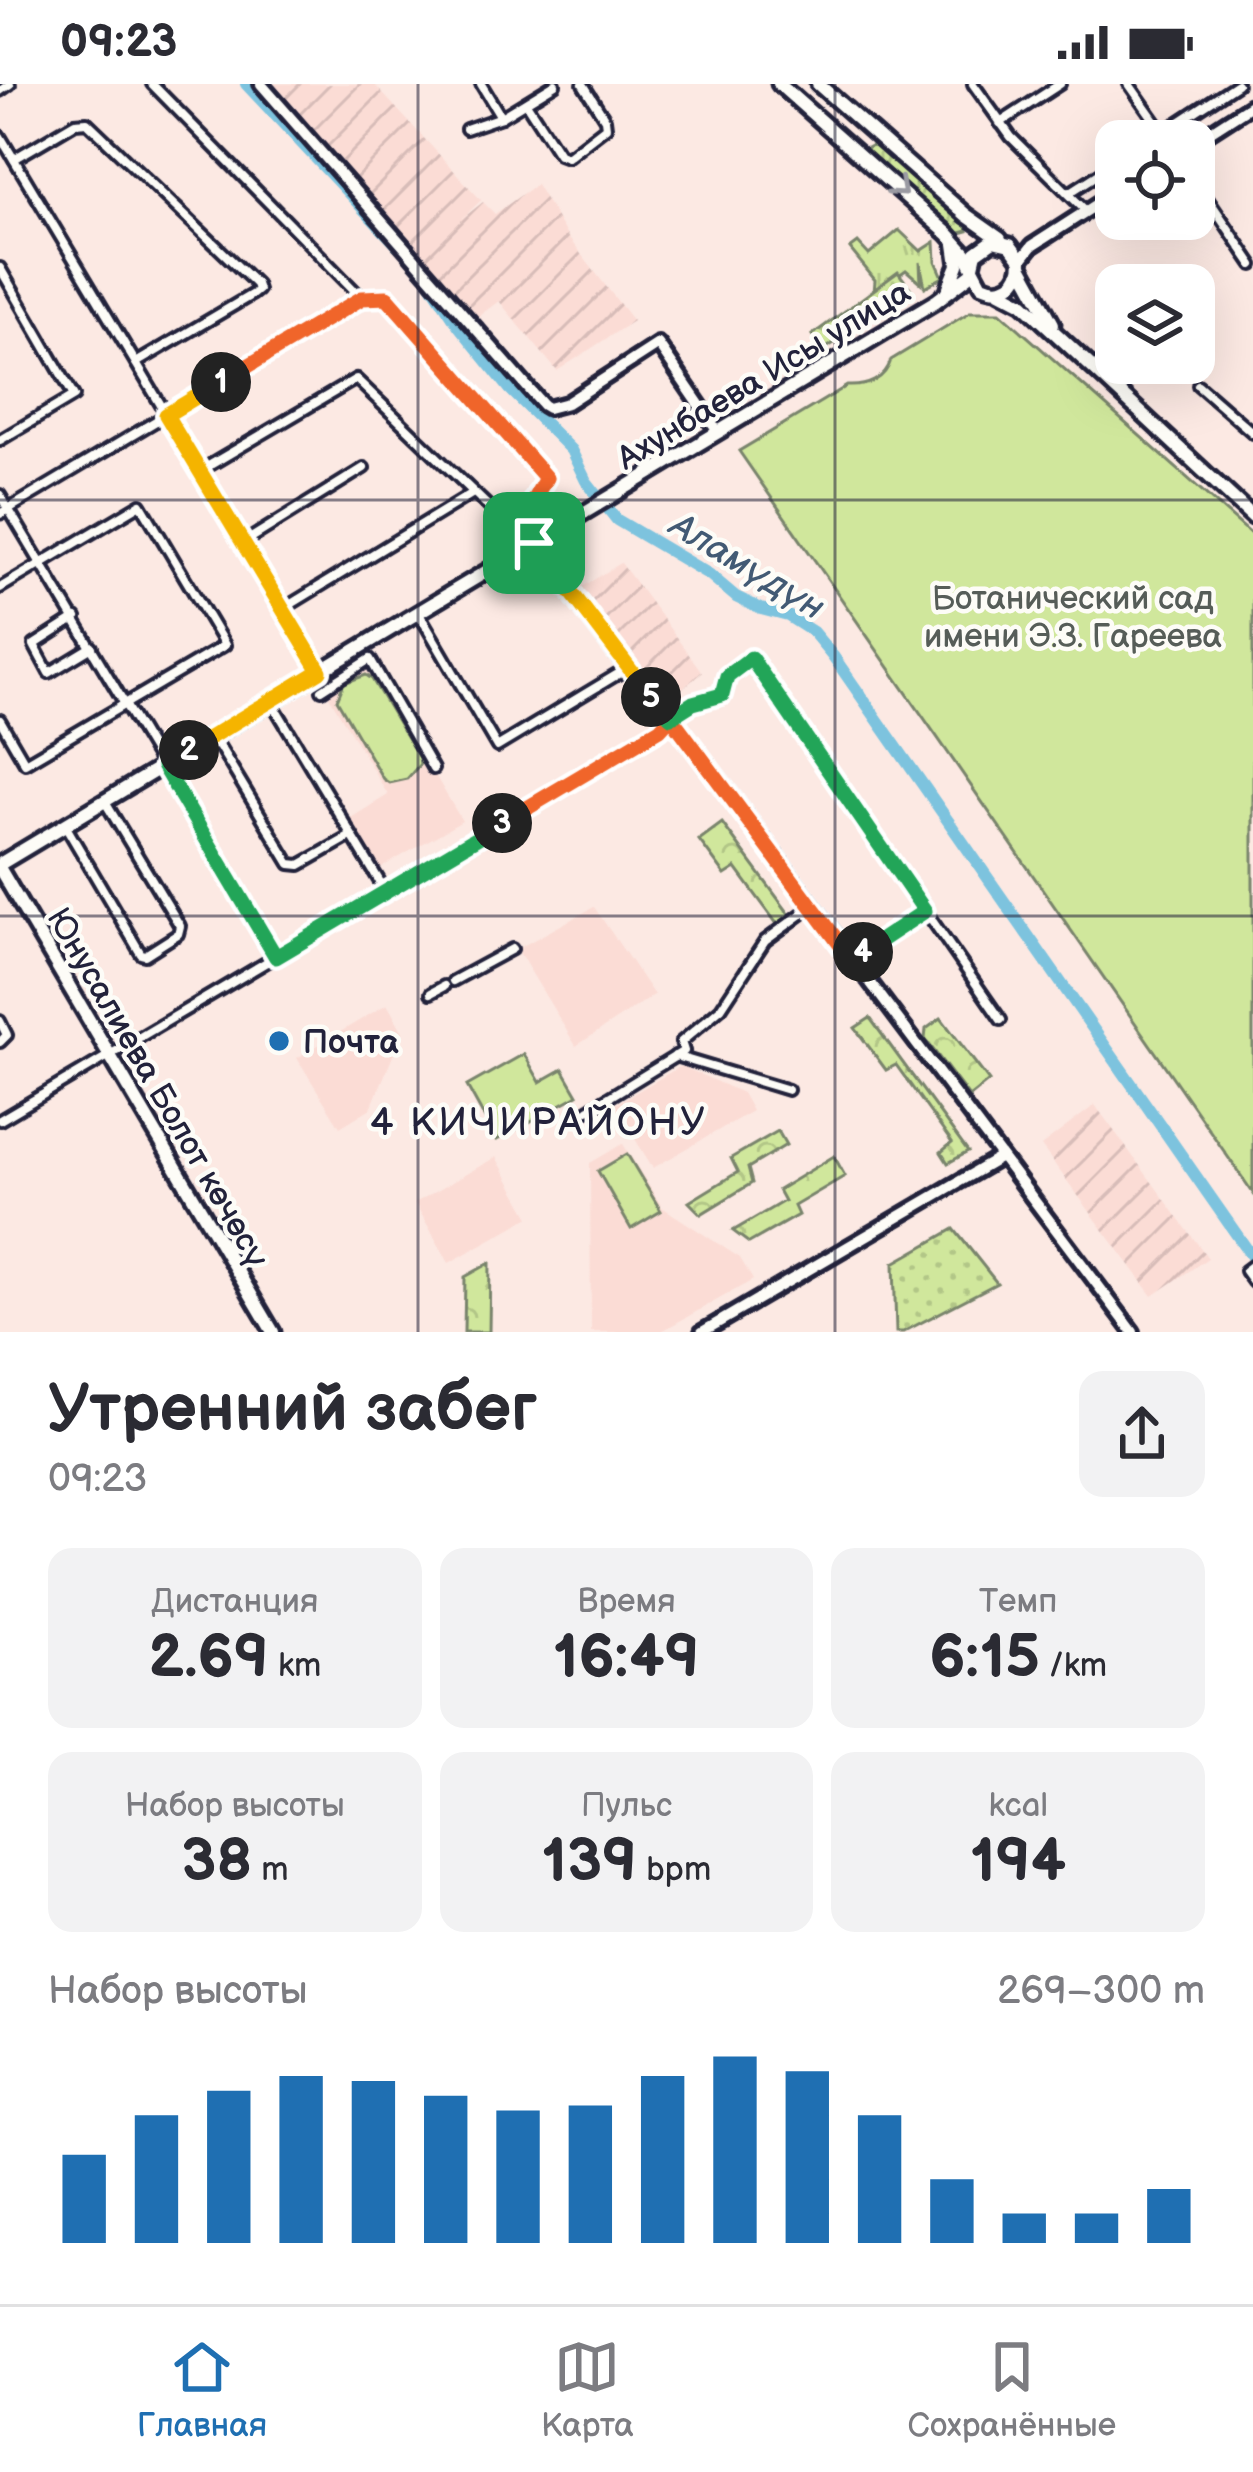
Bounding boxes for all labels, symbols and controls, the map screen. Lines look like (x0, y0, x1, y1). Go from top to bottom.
text: 09:23 (60, 15, 177, 70)
map controls (1095, 120, 1215, 384)
button: locate (1095, 120, 1215, 240)
one-way arrow (885, 175, 906, 196)
button: layers (1095, 264, 1215, 384)
street label: Ахунбаева Исы улица (609, 272, 918, 480)
pin: 1 (191, 352, 251, 412)
text: 1 (214, 362, 228, 402)
pin (483, 492, 585, 594)
water label: Аламүдүн (660, 503, 832, 630)
icon: arrive (501, 510, 567, 576)
park label: Ботанический сад имени Э.З. Гареева (924, 579, 1222, 657)
pin: 5 (621, 667, 681, 727)
text: 5 (641, 677, 661, 717)
pin: 2 (159, 720, 219, 780)
text: 2 (179, 730, 199, 770)
pin: 3 (472, 793, 532, 853)
text: 3 (492, 803, 512, 843)
street label: Юнусалиева Болот көчөсү (38, 901, 277, 1275)
pin: 4 (833, 922, 893, 982)
text: 4 (853, 932, 873, 972)
place label: Почта (303, 1023, 399, 1063)
marker: Почта (266, 1028, 292, 1054)
district label: 4 КИЧИРАЙОНУ (370, 1100, 708, 1147)
text: Утренний забег (48, 1371, 537, 1450)
button: share (1079, 1371, 1205, 1497)
text: 09:23 (48, 1456, 148, 1503)
text: Дистанция (151, 1582, 318, 1622)
text: Время (577, 1582, 676, 1622)
text: Темп (979, 1582, 1057, 1622)
text: 2.69 (148, 1622, 269, 1694)
text: 16:49 (553, 1622, 700, 1694)
text: 6:15 (929, 1622, 1040, 1694)
text: km (269, 1646, 321, 1686)
text: /km (1040, 1646, 1107, 1686)
text: Набор высоты (125, 1786, 345, 1826)
text: Пульс (581, 1786, 672, 1826)
text: kcal (989, 1786, 1048, 1826)
text: 38 (181, 1826, 252, 1898)
text: 139 (542, 1826, 637, 1898)
text: 194 (970, 1826, 1066, 1898)
text: m (252, 1850, 288, 1890)
text: bpm (637, 1850, 711, 1890)
text: Набор высоты (48, 1968, 308, 2015)
text: 269–300 m (997, 1968, 1205, 2015)
tab: Главная (137, 2334, 267, 2446)
tab: Карта (541, 2334, 634, 2446)
tab: Сохранённые (908, 2334, 1116, 2446)

